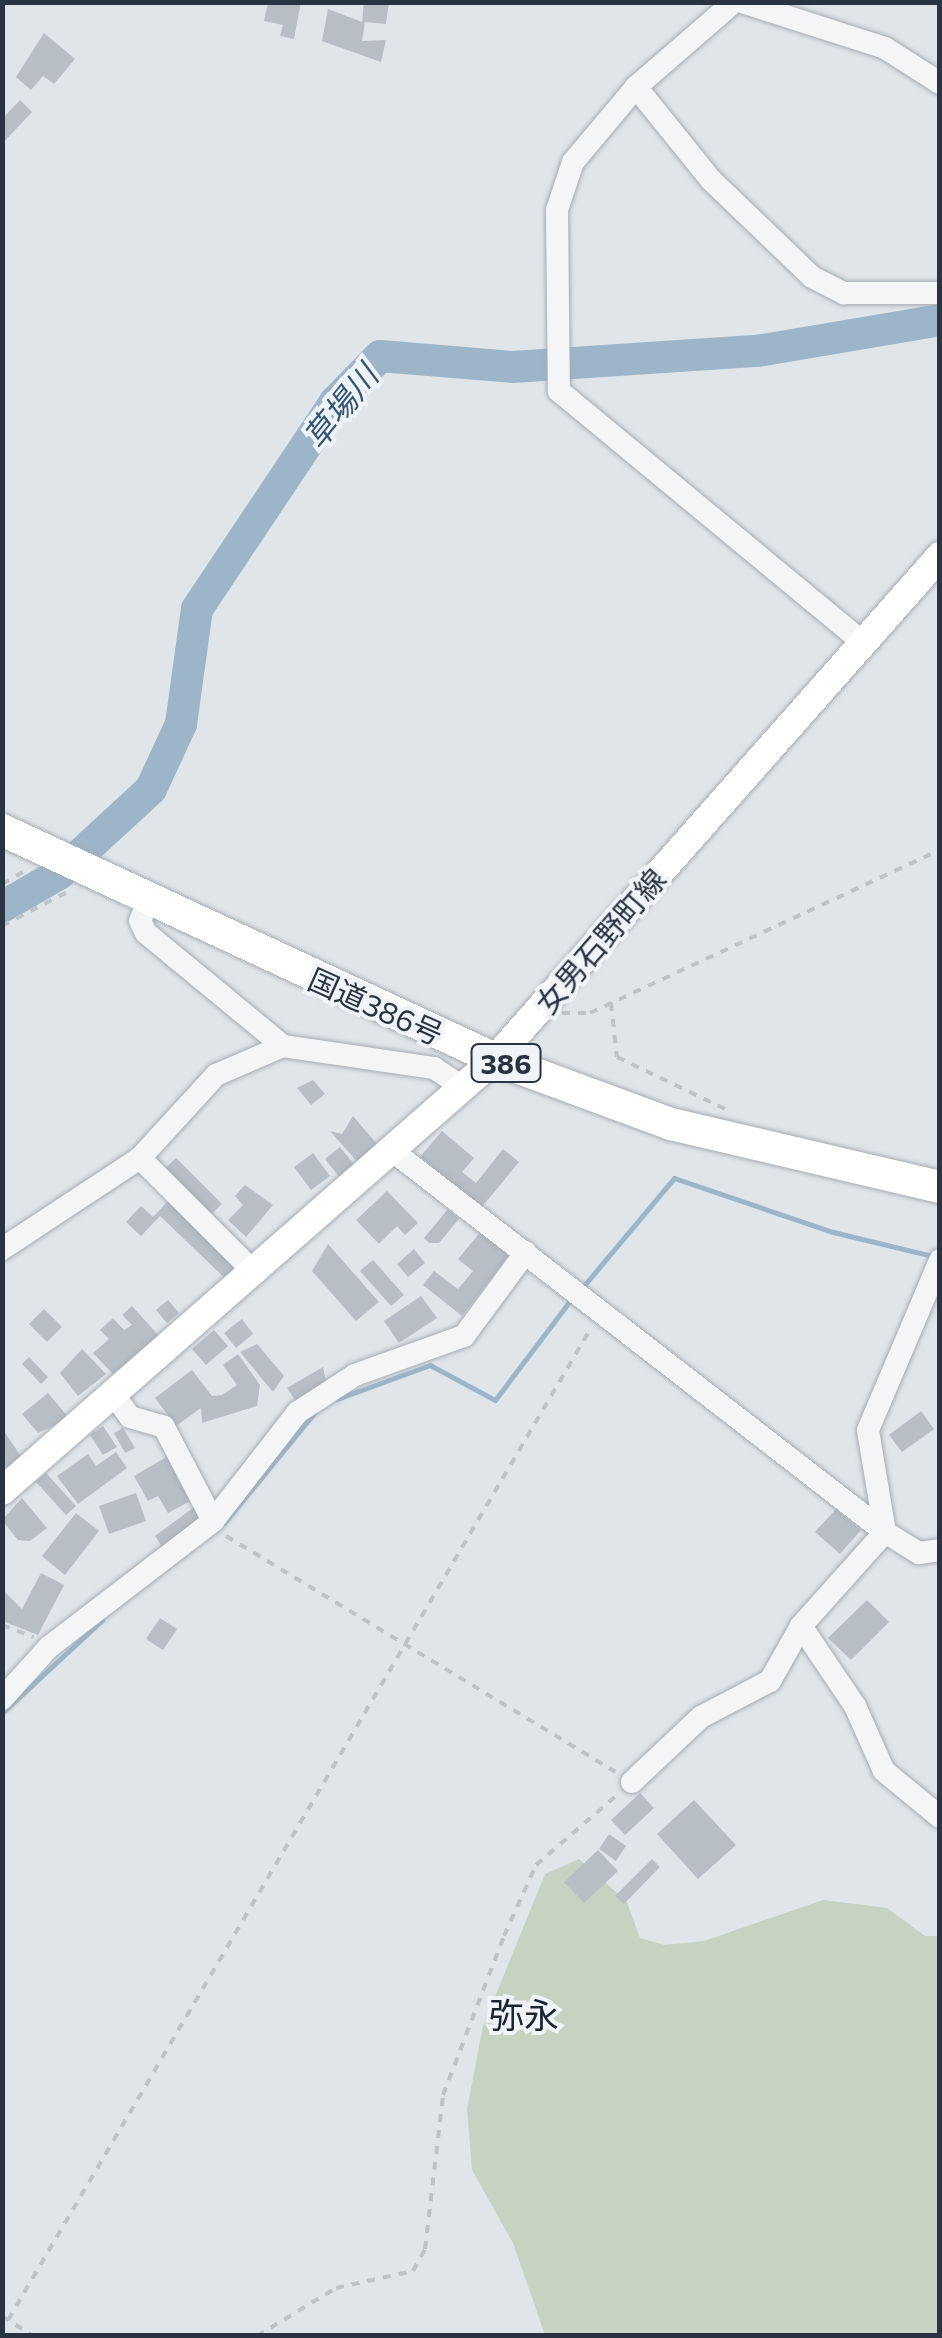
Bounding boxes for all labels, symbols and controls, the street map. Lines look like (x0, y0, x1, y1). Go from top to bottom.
water label: 草場川 (295, 357, 385, 455)
street label: 女男石野町線 (527, 861, 673, 1021)
street label: 国道386号 (303, 960, 449, 1052)
road number: 386 (468, 1040, 544, 1086)
district label: 弥永 (489, 1993, 559, 2035)

